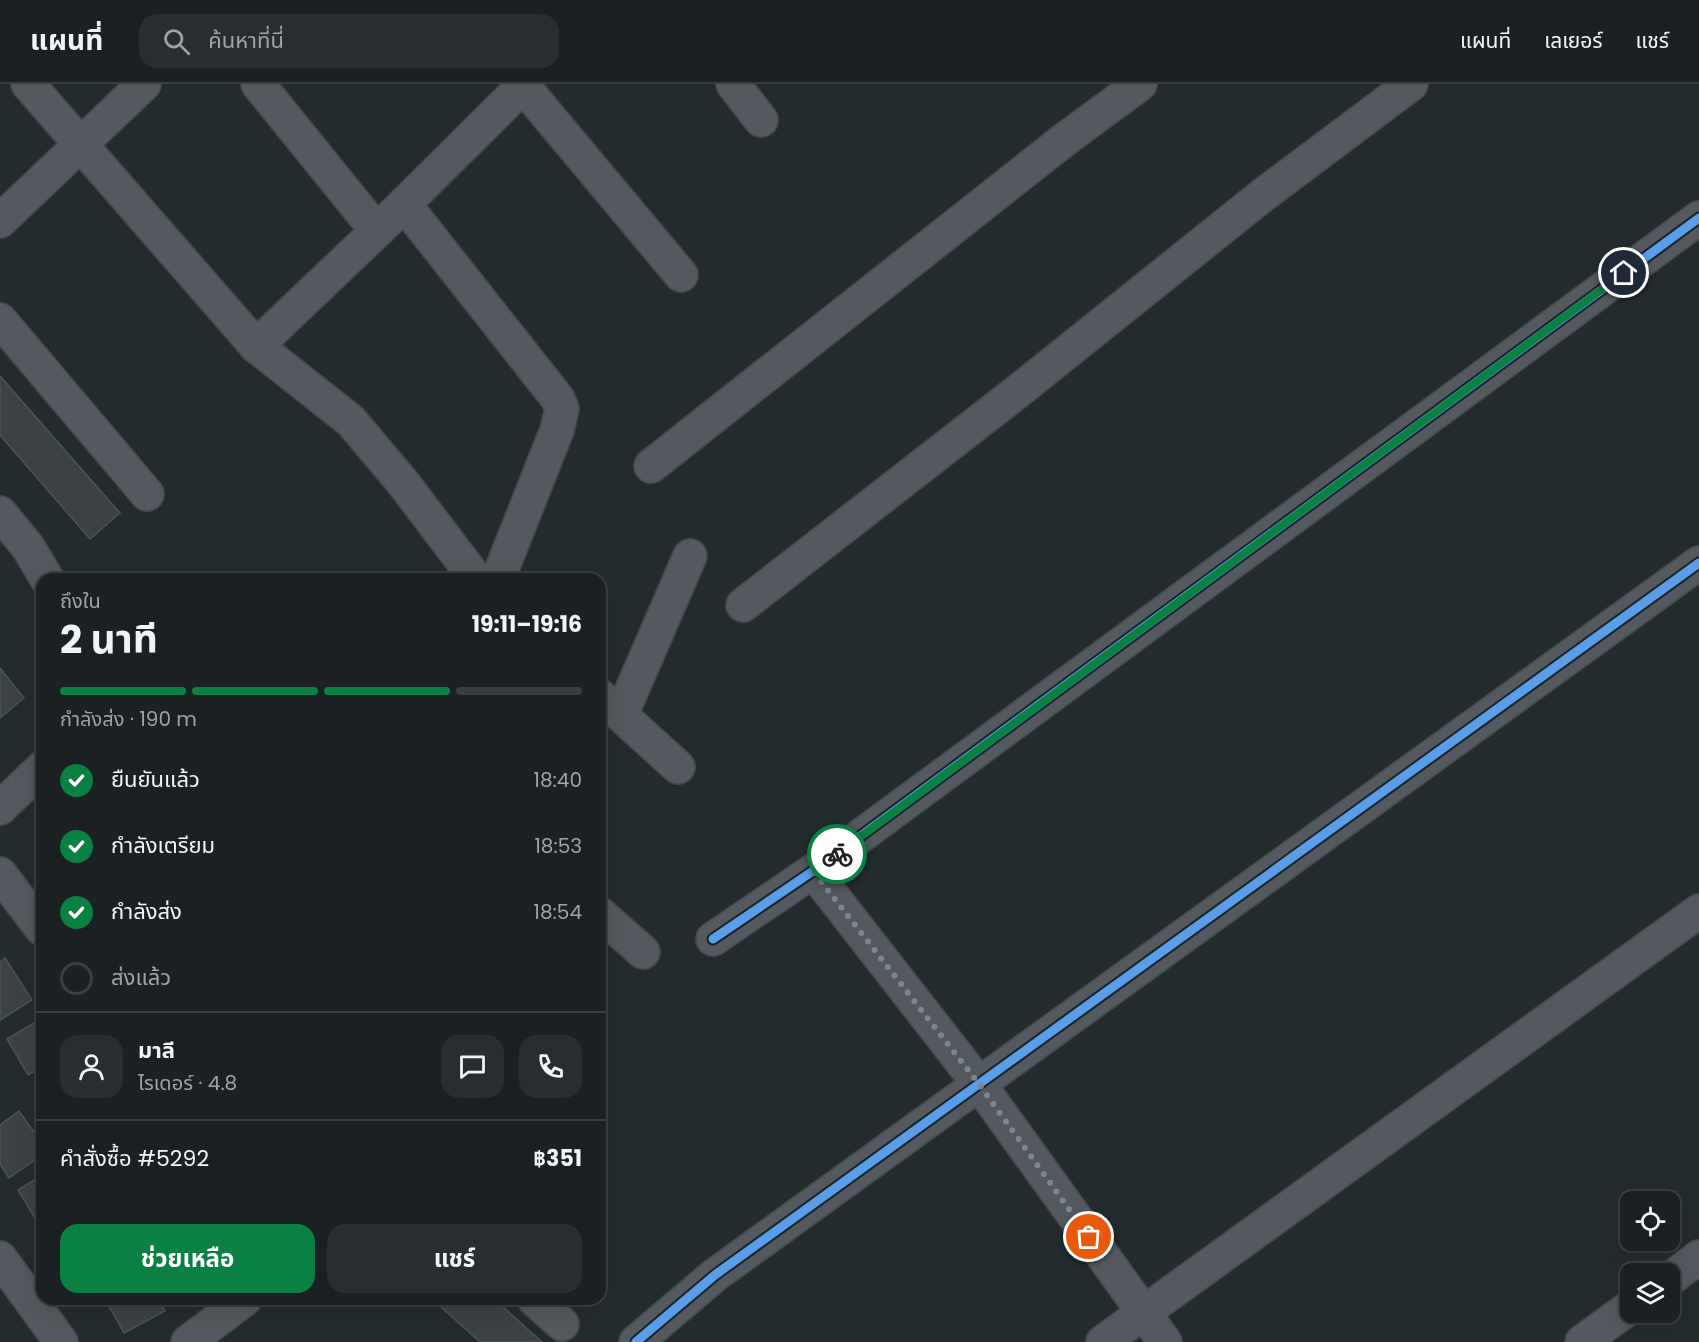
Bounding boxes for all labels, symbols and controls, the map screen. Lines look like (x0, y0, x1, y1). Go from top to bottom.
search box (139, 14, 559, 68)
text: แผนที่ (30, 21, 103, 60)
icon: search (160, 25, 193, 58)
text: ค้นหาที่นี่ (208, 25, 284, 56)
text: แผนที่ (1460, 26, 1511, 55)
text: เลเยอร์ (1544, 26, 1603, 55)
text: แชร์ (1636, 26, 1669, 55)
pin (1598, 247, 1649, 298)
icon: home (1607, 256, 1640, 289)
text: ถึงใน (60, 587, 101, 615)
text: 19:11–19:16 (472, 609, 582, 640)
text: 2 นาที (60, 612, 158, 667)
text: กำลังส่ง · 190 m (60, 705, 197, 733)
icon: check (60, 764, 93, 797)
text: ยืนยันแล้ว (111, 764, 200, 795)
text: 18:40 (534, 766, 582, 794)
courier (807, 824, 867, 884)
icon: check (60, 830, 93, 863)
text: กำลังเตรียม (111, 830, 215, 861)
text: 18:53 (534, 832, 582, 860)
icon: bike (821, 838, 854, 871)
icon: check (60, 896, 93, 929)
text: กำลังส่ง (111, 896, 182, 927)
text: 18:54 (534, 898, 582, 926)
text: ส่งแล้ว (111, 962, 171, 993)
button: person (60, 1035, 123, 1098)
text: มาลี (138, 1035, 175, 1066)
button: chat (441, 1035, 504, 1098)
button: phone (519, 1035, 582, 1098)
text: ไรเดอร์ · 4.8 (138, 1069, 237, 1097)
text: คำสั่งซื้อ #5292 (60, 1143, 209, 1174)
text: ฿351 (533, 1143, 582, 1174)
map controls (1620, 1191, 1680, 1323)
button: locate (1620, 1191, 1680, 1251)
pin (1063, 1211, 1114, 1262)
icon: bag (1072, 1220, 1105, 1253)
button: ช่วยเหลือ (60, 1224, 315, 1293)
button: แชร์ (327, 1224, 582, 1293)
button: layers (1620, 1263, 1680, 1323)

